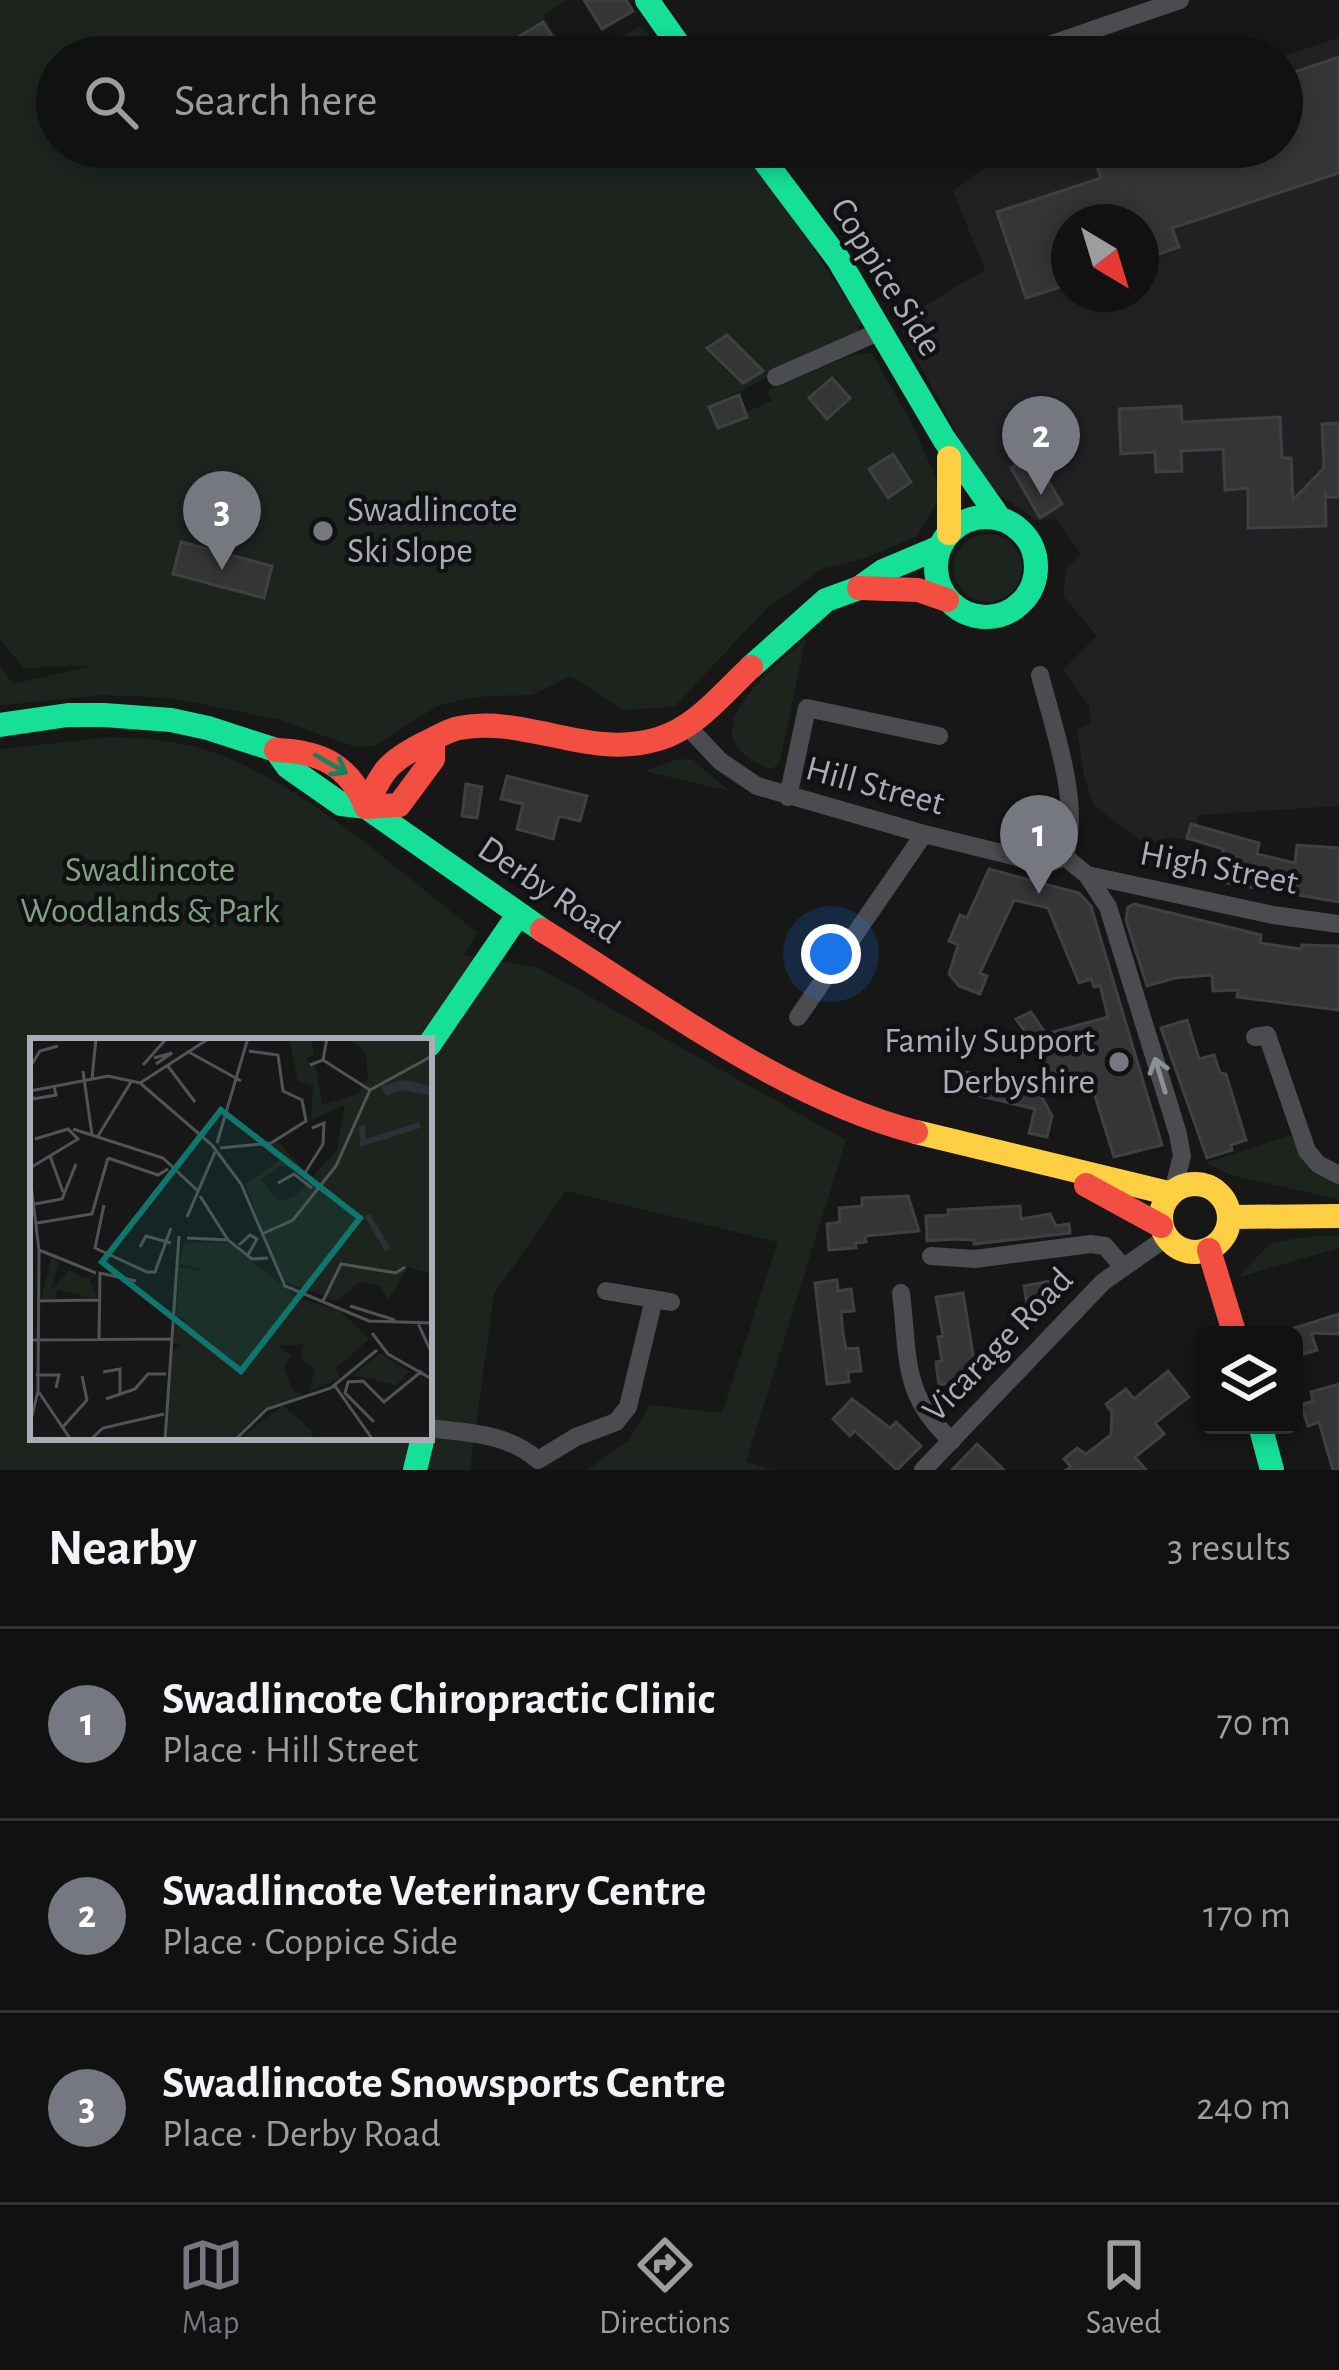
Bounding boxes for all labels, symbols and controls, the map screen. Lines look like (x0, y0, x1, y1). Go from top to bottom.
search box (36, 36, 1303, 168)
icon: search (78, 69, 144, 135)
text: Search here (174, 79, 377, 124)
street label: Coppice Side (823, 192, 949, 362)
north arrow (1051, 204, 1159, 312)
pin: 2 (1002, 396, 1080, 495)
pin: 3 (183, 471, 261, 570)
place label: Swadlincote Ski Slope (347, 492, 518, 569)
marker: Swadlincote Ski Slope (310, 518, 336, 544)
street label: Hill Street (802, 750, 949, 822)
one-way arrow (313, 753, 348, 777)
pin: 1 (1000, 795, 1078, 894)
street label: Derby Road (472, 830, 626, 950)
street label: High Street (1137, 835, 1302, 901)
park label: Swadlincote Woodlands & Park (20, 852, 280, 929)
your location (801, 924, 861, 984)
place label: Family Support Derbyshire (884, 1023, 1096, 1100)
inset map (30, 1038, 432, 1440)
marker: Family Support Derbyshire (1106, 1049, 1132, 1075)
one-way arrow (1148, 1057, 1170, 1095)
street label: Vicarage Road (916, 1261, 1080, 1429)
map controls (1195, 1326, 1303, 1434)
button: layers (1195, 1326, 1303, 1434)
text: Nearby (48, 1523, 197, 1574)
text: 3 results (1167, 1529, 1291, 1568)
text: Swadlincote Chiropractic Clinic (162, 1677, 715, 1722)
text: 1 (80, 1704, 94, 1743)
text: 70 m (1217, 1704, 1291, 1743)
text: Place · Hill Street (162, 1731, 418, 1770)
text: Swadlincote Veterinary Centre (162, 1869, 706, 1914)
text: 2 (78, 1896, 96, 1935)
text: 170 m (1203, 1896, 1291, 1935)
text: Place · Coppice Side (162, 1923, 458, 1962)
text: Swadlincote Snowsports Centre (162, 2061, 726, 2106)
text: 3 (79, 2088, 95, 2127)
text: 240 m (1196, 2088, 1291, 2127)
text: Place · Derby Road (162, 2115, 441, 2154)
tab: Map (178, 2232, 244, 2344)
tab: Directions (599, 2232, 730, 2344)
tab: Saved (1086, 2232, 1161, 2344)

